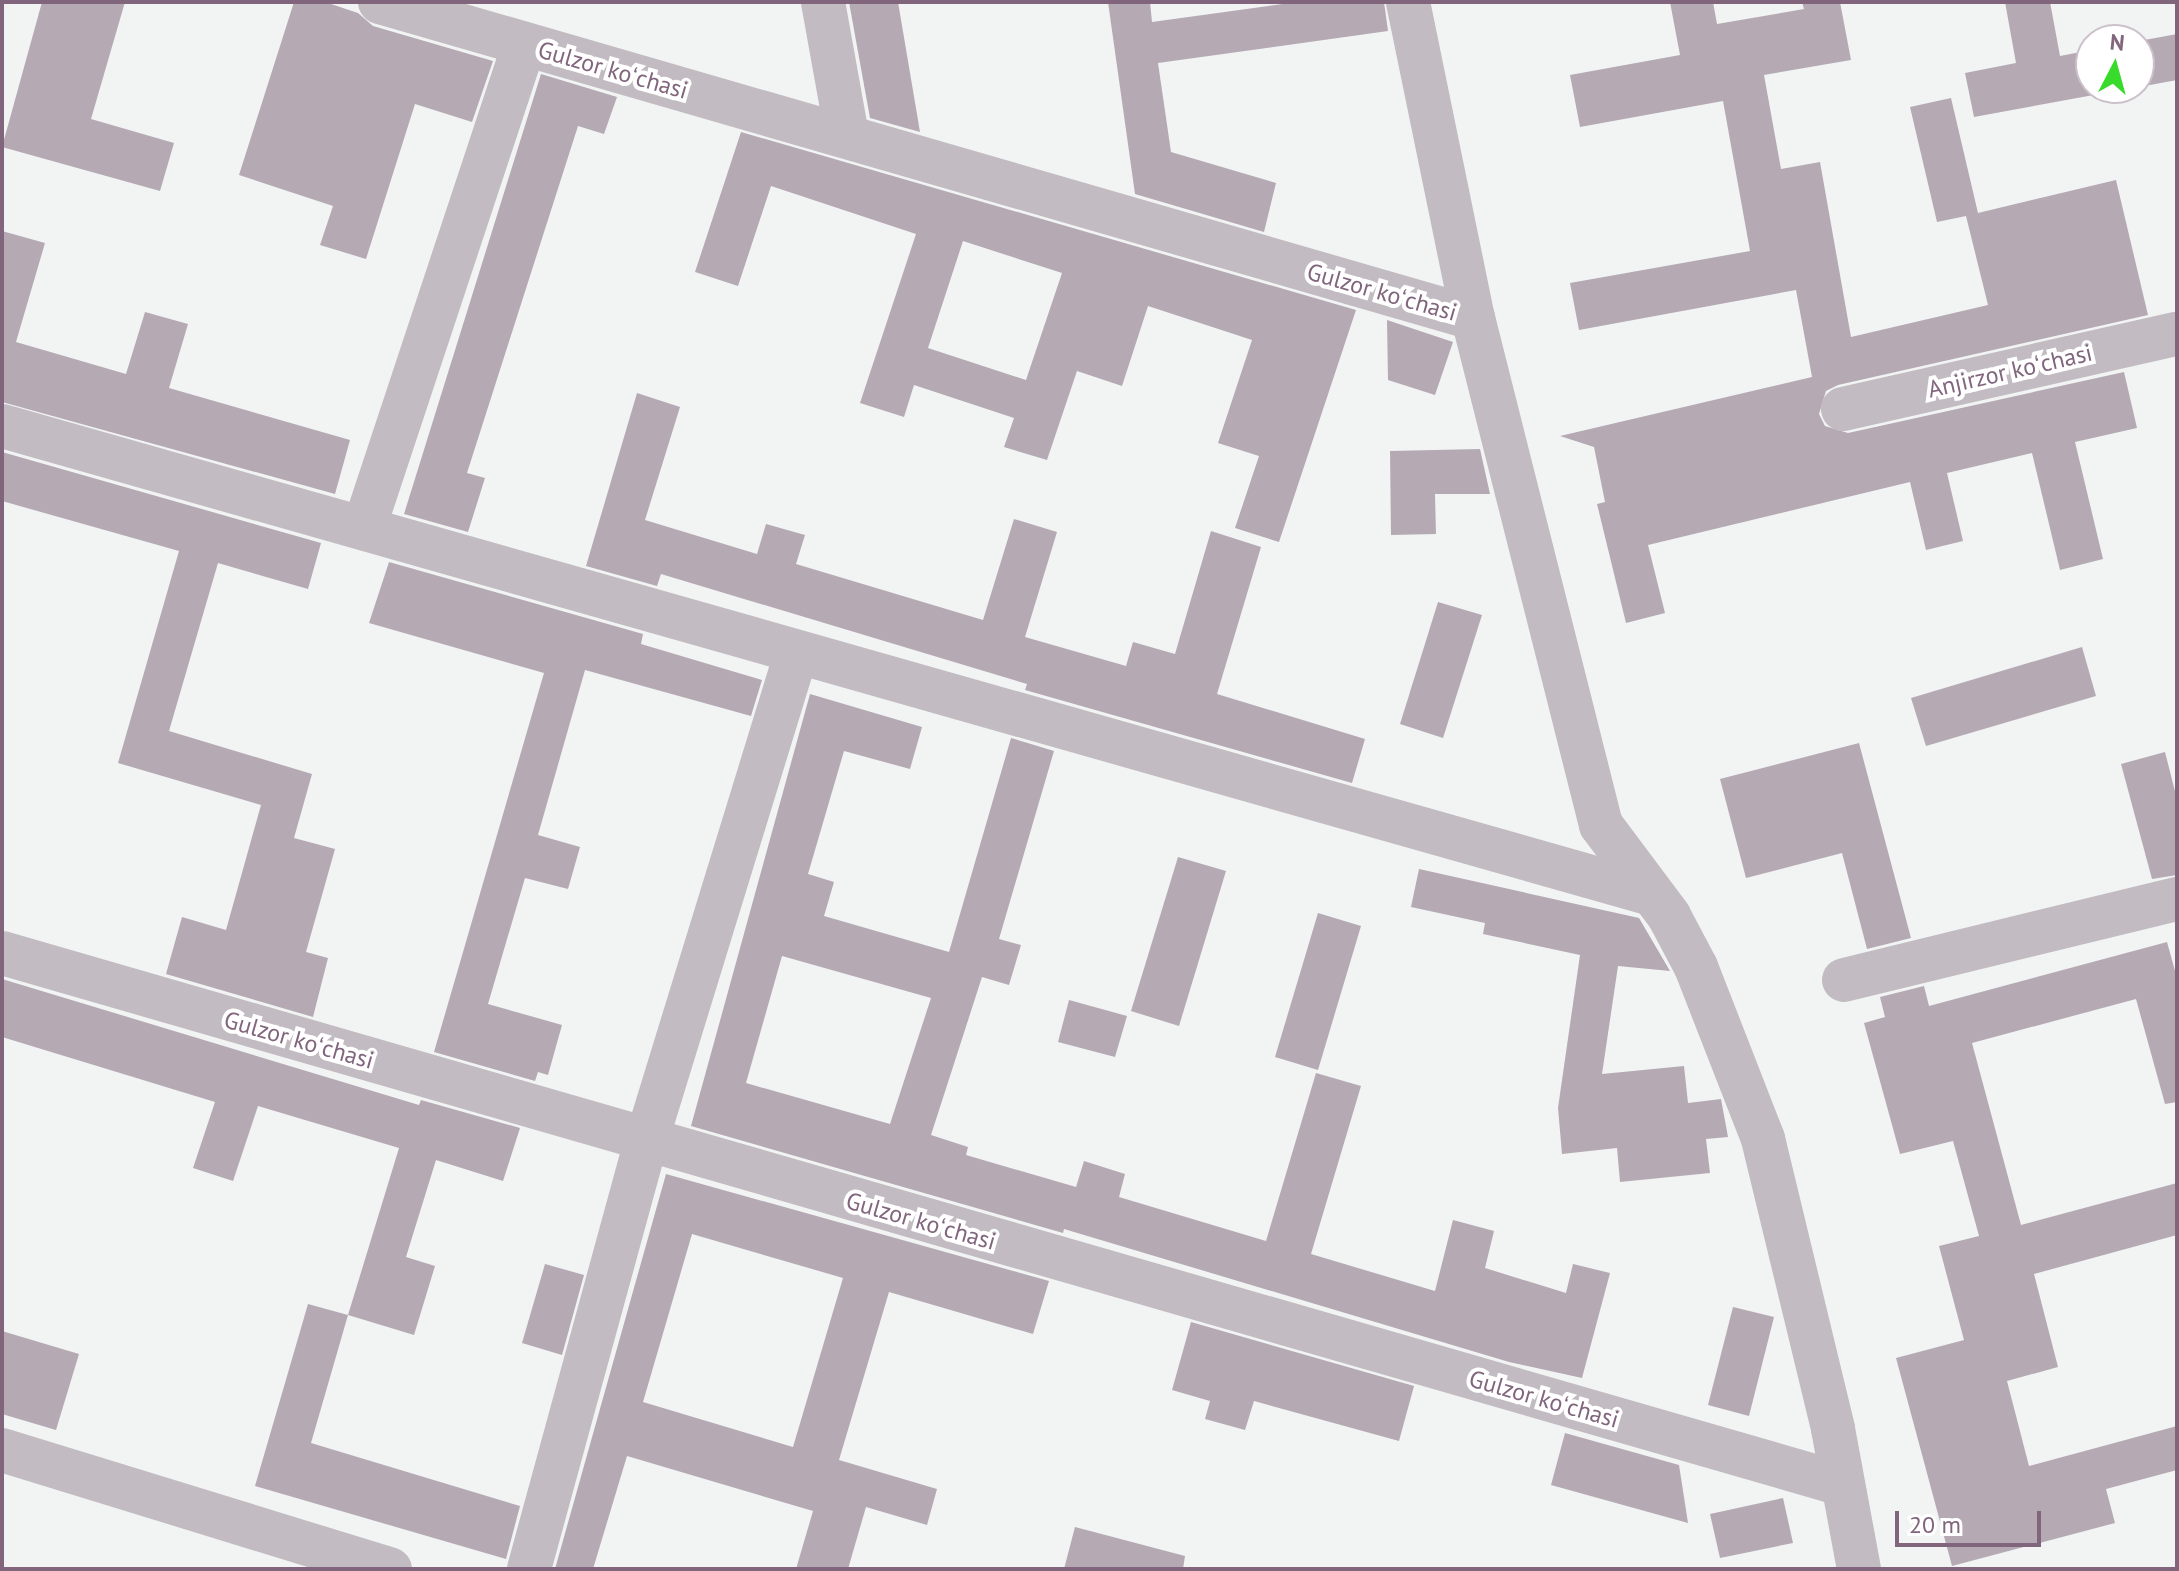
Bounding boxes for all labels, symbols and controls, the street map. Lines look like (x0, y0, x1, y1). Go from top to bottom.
north arrow (2075, 24, 2155, 104)
text: N (2109, 27, 2126, 57)
street label: Gulzor koʻchasi (535, 35, 691, 105)
street label: Gulzor koʻchasi (1304, 257, 1460, 327)
street label: Anjirzor koʻchasi (1925, 338, 2095, 404)
street label: Gulzor koʻchasi (221, 1005, 377, 1075)
street label: Gulzor koʻchasi (843, 1186, 999, 1256)
street label: Gulzor koʻchasi (1466, 1364, 1622, 1434)
scale bar (1899, 1495, 2045, 1545)
text: 20 m (1909, 1509, 1961, 1540)

